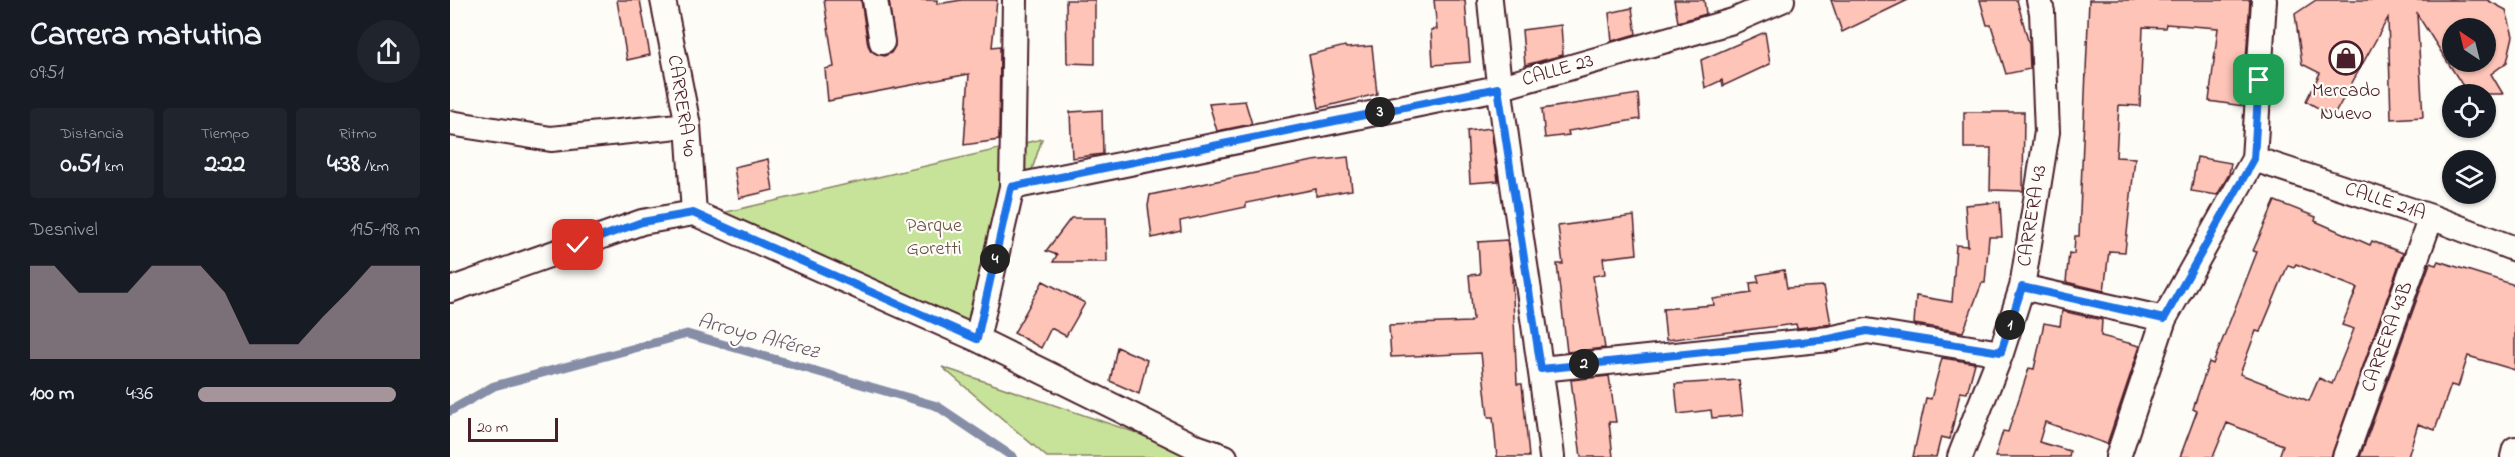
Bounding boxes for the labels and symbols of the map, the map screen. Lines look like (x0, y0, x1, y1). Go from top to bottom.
north arrow (2442, 18, 2496, 72)
shop icon: Mercado Nuevo (2328, 40, 2364, 76)
street label: CALLE 23 (1519, 47, 1597, 95)
street label: CARRERA 40 (659, 53, 703, 159)
pin (2233, 54, 2284, 105)
place label: Mercado Nuevo (2312, 77, 2380, 129)
pin: 3 (1365, 97, 1395, 127)
street label: CARRERA 43 (2011, 163, 2055, 269)
street label: CALLE 21A (2341, 175, 2429, 229)
park label: Parque Goretti (906, 212, 962, 264)
pin (552, 219, 603, 270)
pin: 4 (980, 244, 1010, 274)
street label: CARRERA 43B (2355, 278, 2421, 396)
water label: Arroyo Alférez (694, 306, 823, 368)
pin: 1 (1995, 310, 2025, 340)
pin: 2 (1569, 349, 1599, 379)
scale bar (468, 415, 558, 442)

